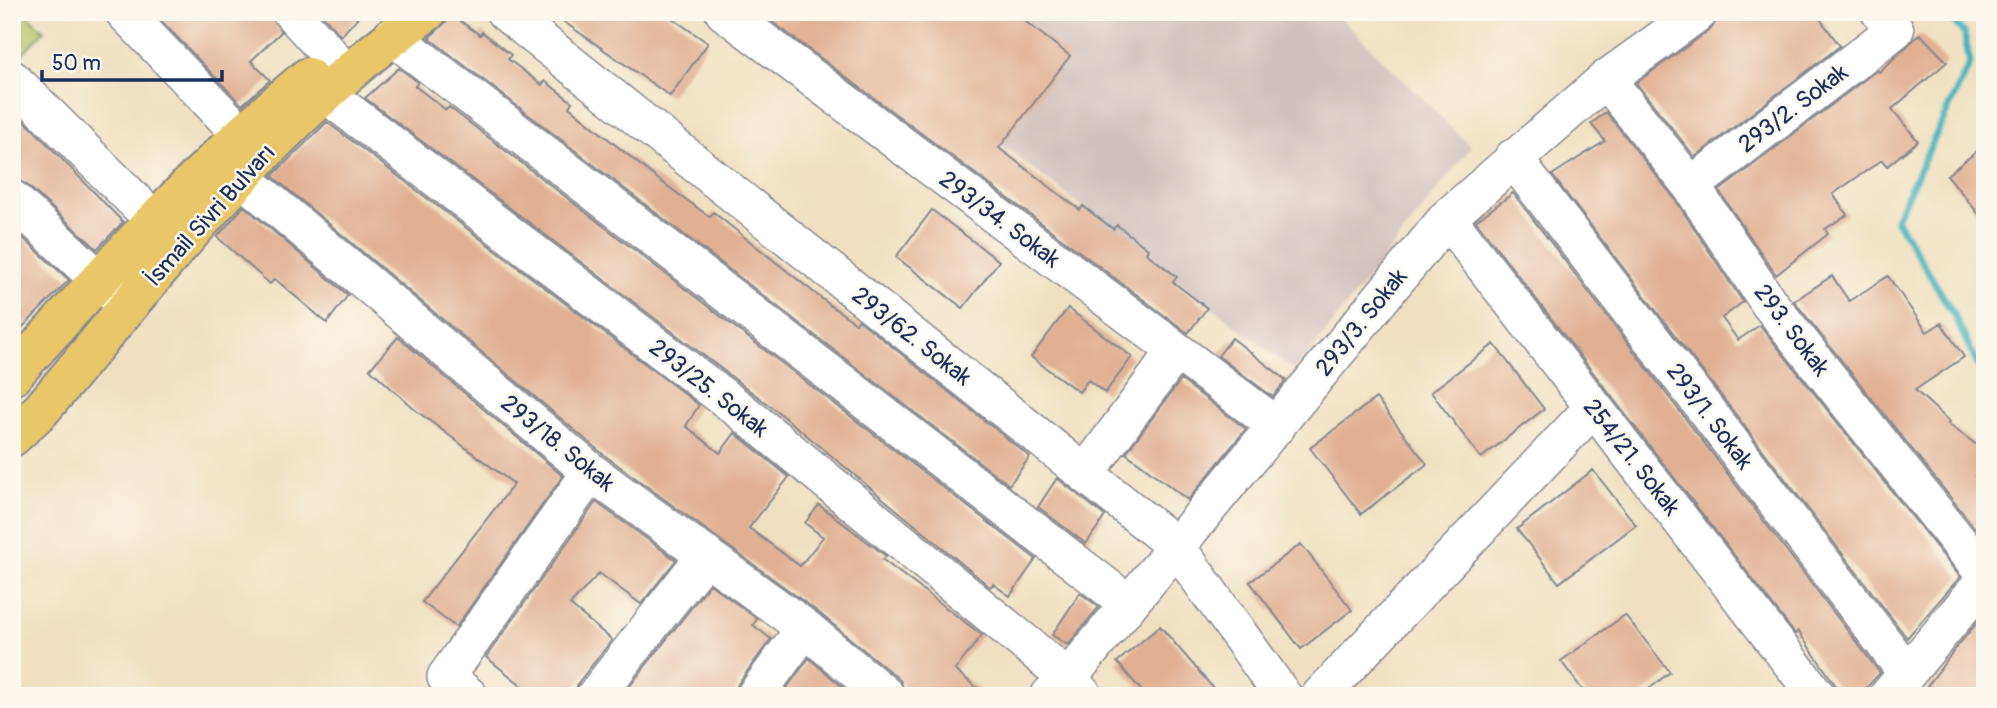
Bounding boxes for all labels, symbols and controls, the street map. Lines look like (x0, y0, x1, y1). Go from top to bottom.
scale bar (42, 38, 222, 82)
text: 50 m (52, 50, 101, 77)
street label: 293/2. Sokak (1733, 58, 1854, 159)
street label: İsmail Sivri Bulvarı (139, 138, 282, 292)
street label: 293/34. Sokak (934, 165, 1066, 274)
street label: 293/3. Sokak (1309, 263, 1413, 382)
street label: 293. Sokak (1748, 279, 1836, 382)
street label: 293/62. Sokak (846, 281, 977, 392)
street label: 293/25. Sokak (644, 333, 774, 444)
street label: 293/1. Sokak (1660, 357, 1759, 475)
street label: 293/18. Sokak (495, 389, 620, 498)
street label: 254/21. Sokak (1577, 393, 1686, 522)

